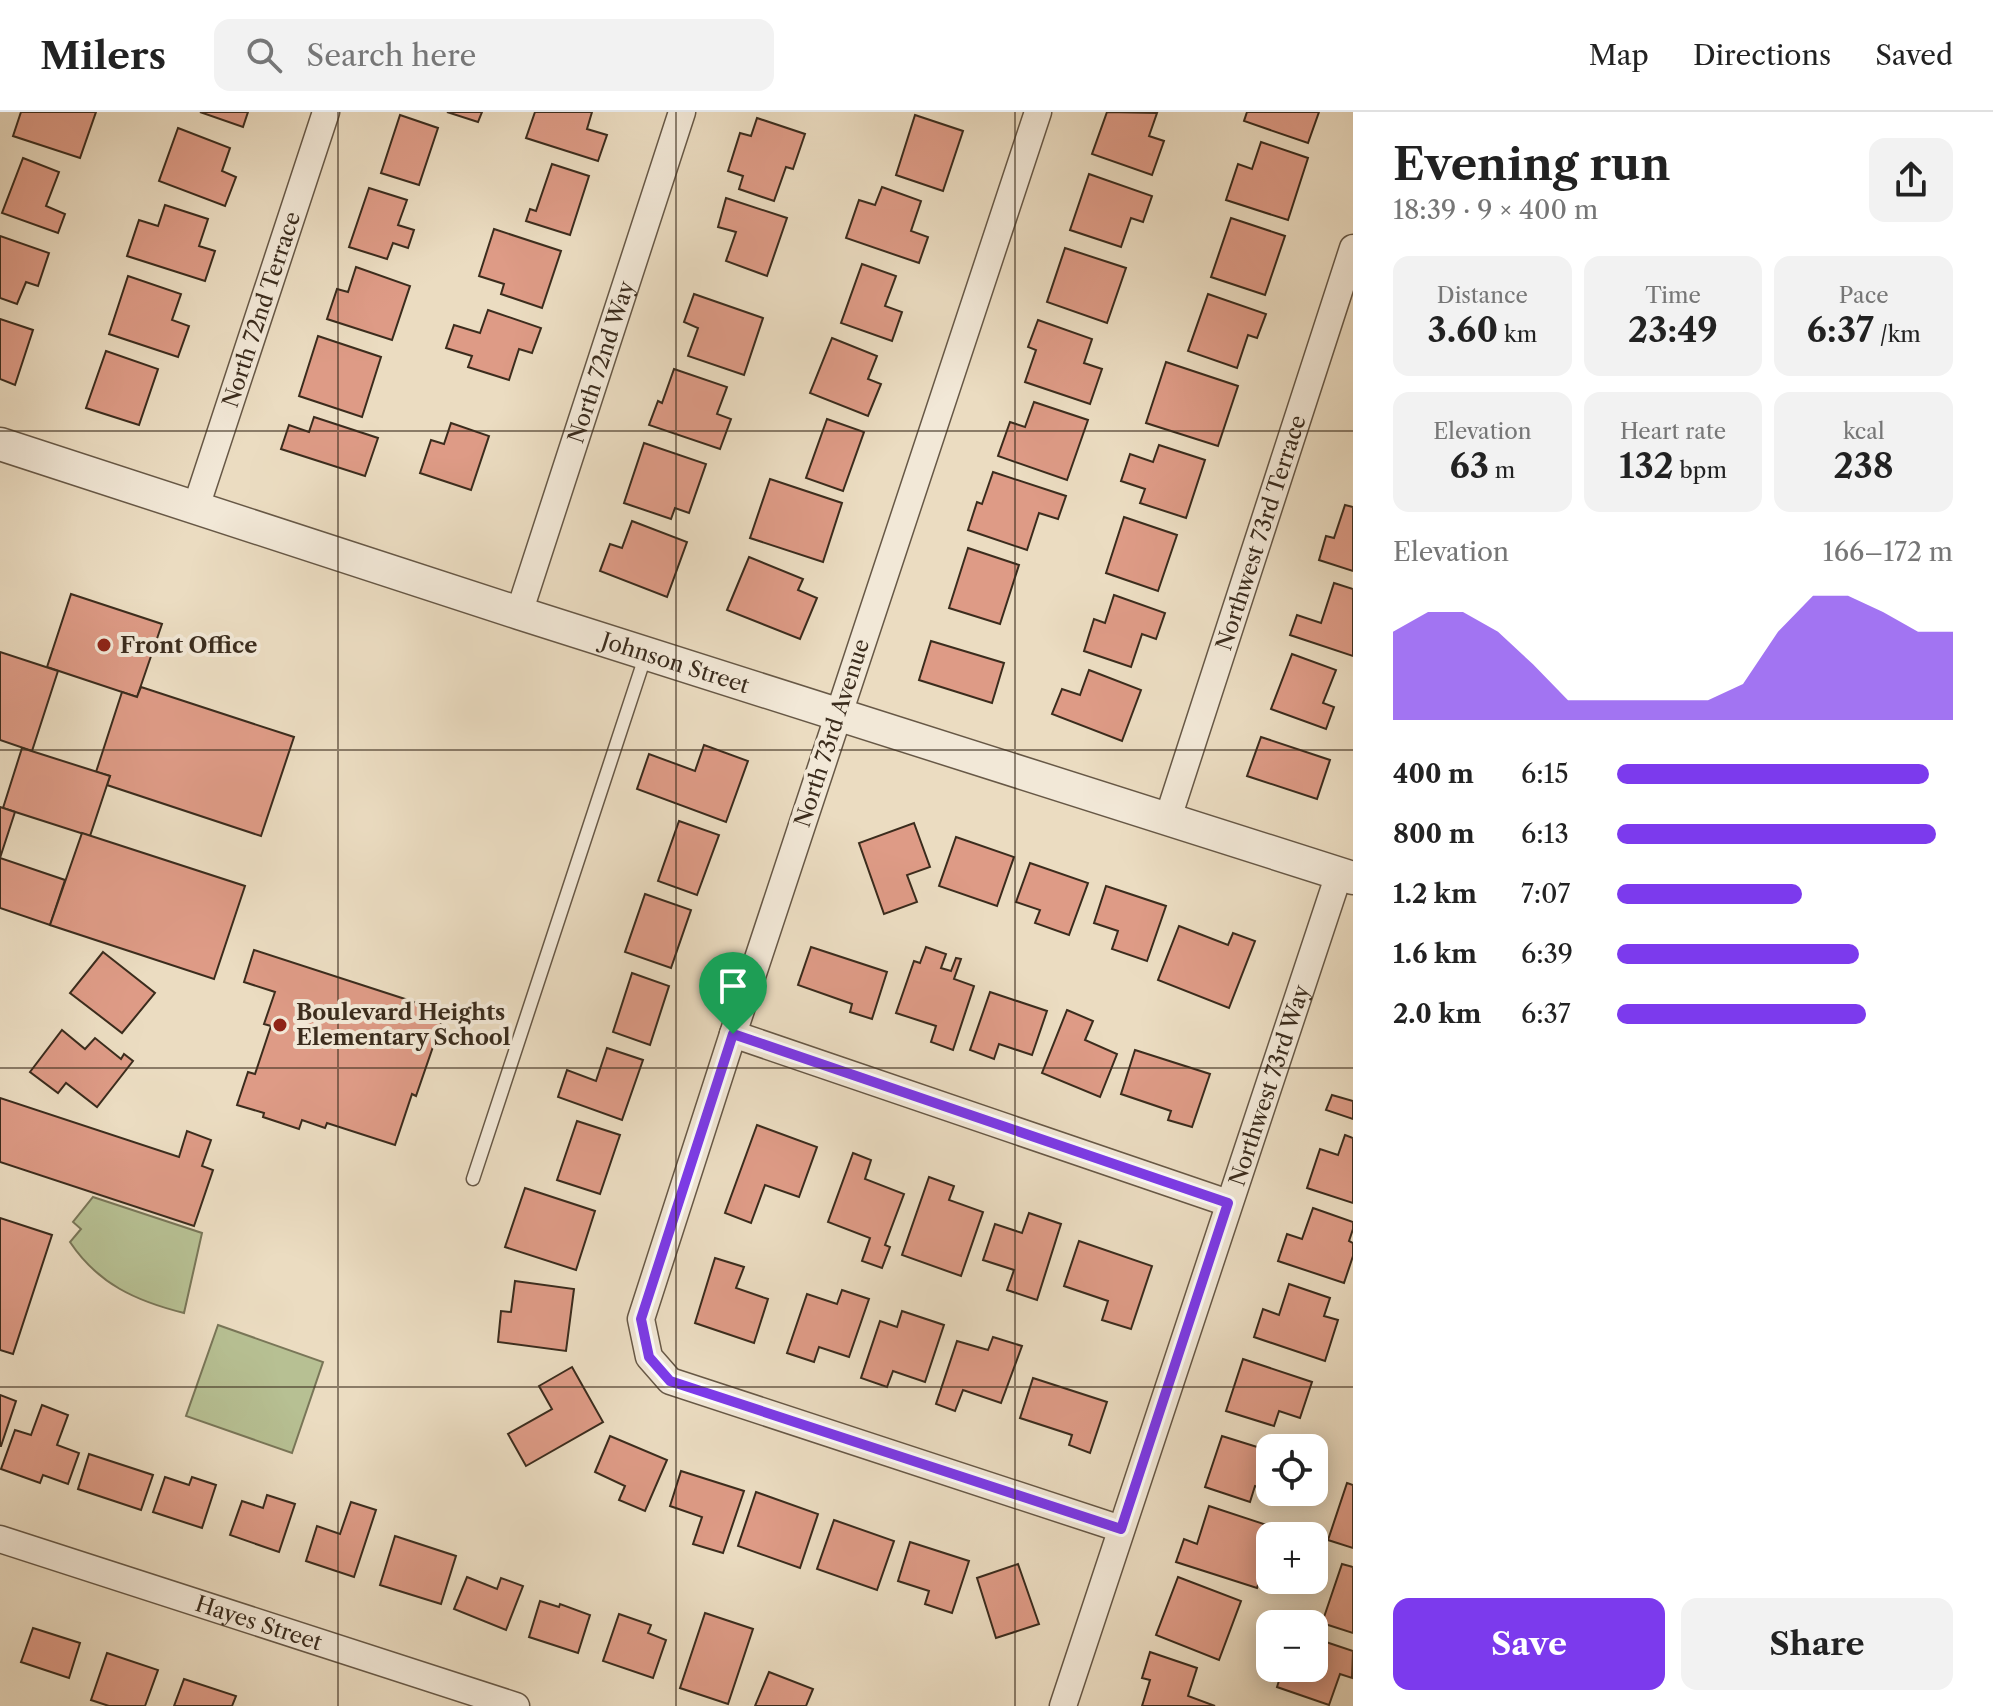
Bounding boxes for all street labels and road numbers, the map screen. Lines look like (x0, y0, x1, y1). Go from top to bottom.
street label: North 72nd Terrace (216, 208, 306, 411)
street label: North 72nd Way (562, 277, 640, 446)
street label: Northwest 73rd Terrace (1210, 412, 1311, 654)
street label: Johnson Street (595, 626, 753, 699)
street label: North 73rd Avenue (789, 635, 875, 831)
street label: Northwest 73rd Way (1223, 981, 1315, 1189)
street label: Hayes Street (192, 1590, 326, 1656)

